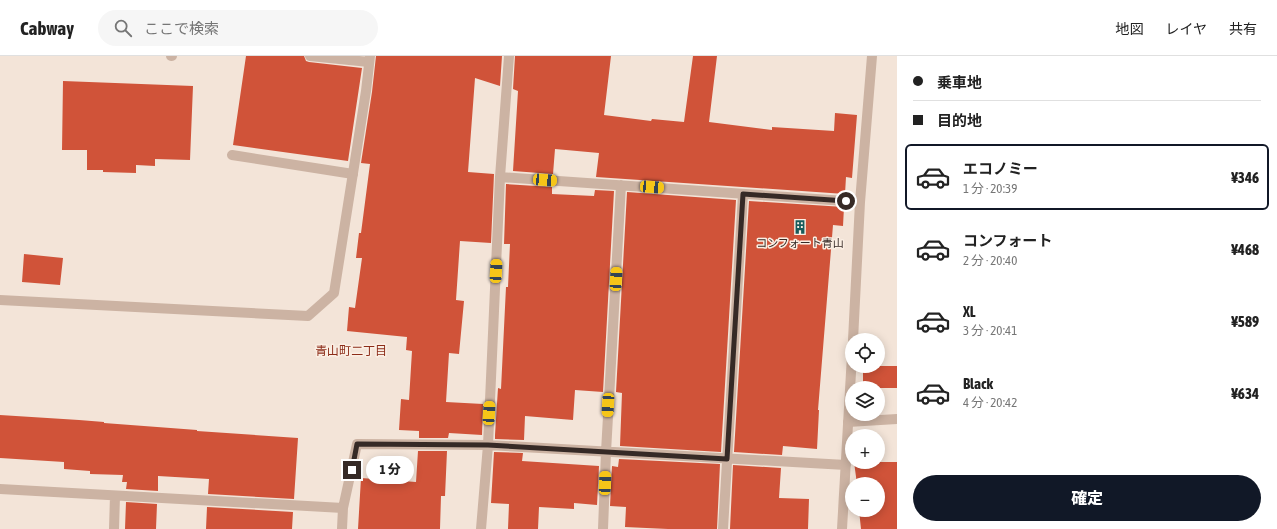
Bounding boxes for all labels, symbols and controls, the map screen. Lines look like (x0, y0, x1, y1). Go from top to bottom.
search box (98, 10, 378, 46)
text: Cabway (20, 17, 74, 39)
icon: search (112, 17, 134, 39)
text: ここで検索 (144, 20, 219, 37)
text: 地図 (1115, 21, 1143, 37)
text: レイヤ (1165, 21, 1207, 37)
text: 共有 (1229, 21, 1257, 37)
text: 乗車地 (937, 74, 982, 91)
text: 目的地 (937, 112, 982, 129)
icon: car (915, 159, 951, 195)
text: エコノミー (963, 160, 1038, 177)
text: ¥346 (1231, 169, 1259, 186)
car (533, 173, 557, 187)
car (640, 180, 664, 194)
text: 1 分 · 20:39 (963, 181, 1017, 196)
route start (837, 192, 855, 210)
building icon: コンフォート青山 (792, 219, 808, 235)
icon: car (915, 231, 951, 267)
text: コンフォート (963, 232, 1053, 249)
place label: コンフォート青山 (756, 237, 844, 249)
text: ¥468 (1231, 241, 1259, 258)
text: 2 分 · 20:40 (963, 253, 1017, 268)
car (489, 259, 503, 283)
car (609, 267, 623, 291)
icon: car (915, 303, 951, 339)
text: XL (963, 303, 976, 320)
text: ¥589 (1231, 313, 1259, 330)
text: 3 分 · 20:41 (963, 323, 1017, 338)
map controls (845, 333, 885, 517)
button: locate (845, 333, 885, 373)
district label: 青山町二丁目 (315, 344, 387, 358)
icon: car (915, 375, 951, 411)
text: Black (963, 375, 993, 392)
button: layers (845, 381, 885, 421)
text: ¥634 (1231, 385, 1259, 402)
car (601, 393, 615, 417)
text: 4 分 · 20:42 (963, 395, 1017, 410)
car (482, 401, 496, 425)
button: + (845, 429, 885, 469)
callout: 1 分 (366, 456, 414, 484)
route end (343, 461, 361, 479)
text: 1 分 (380, 462, 400, 477)
car (599, 471, 611, 495)
button: 確定 (913, 475, 1261, 521)
button: − (845, 477, 885, 517)

